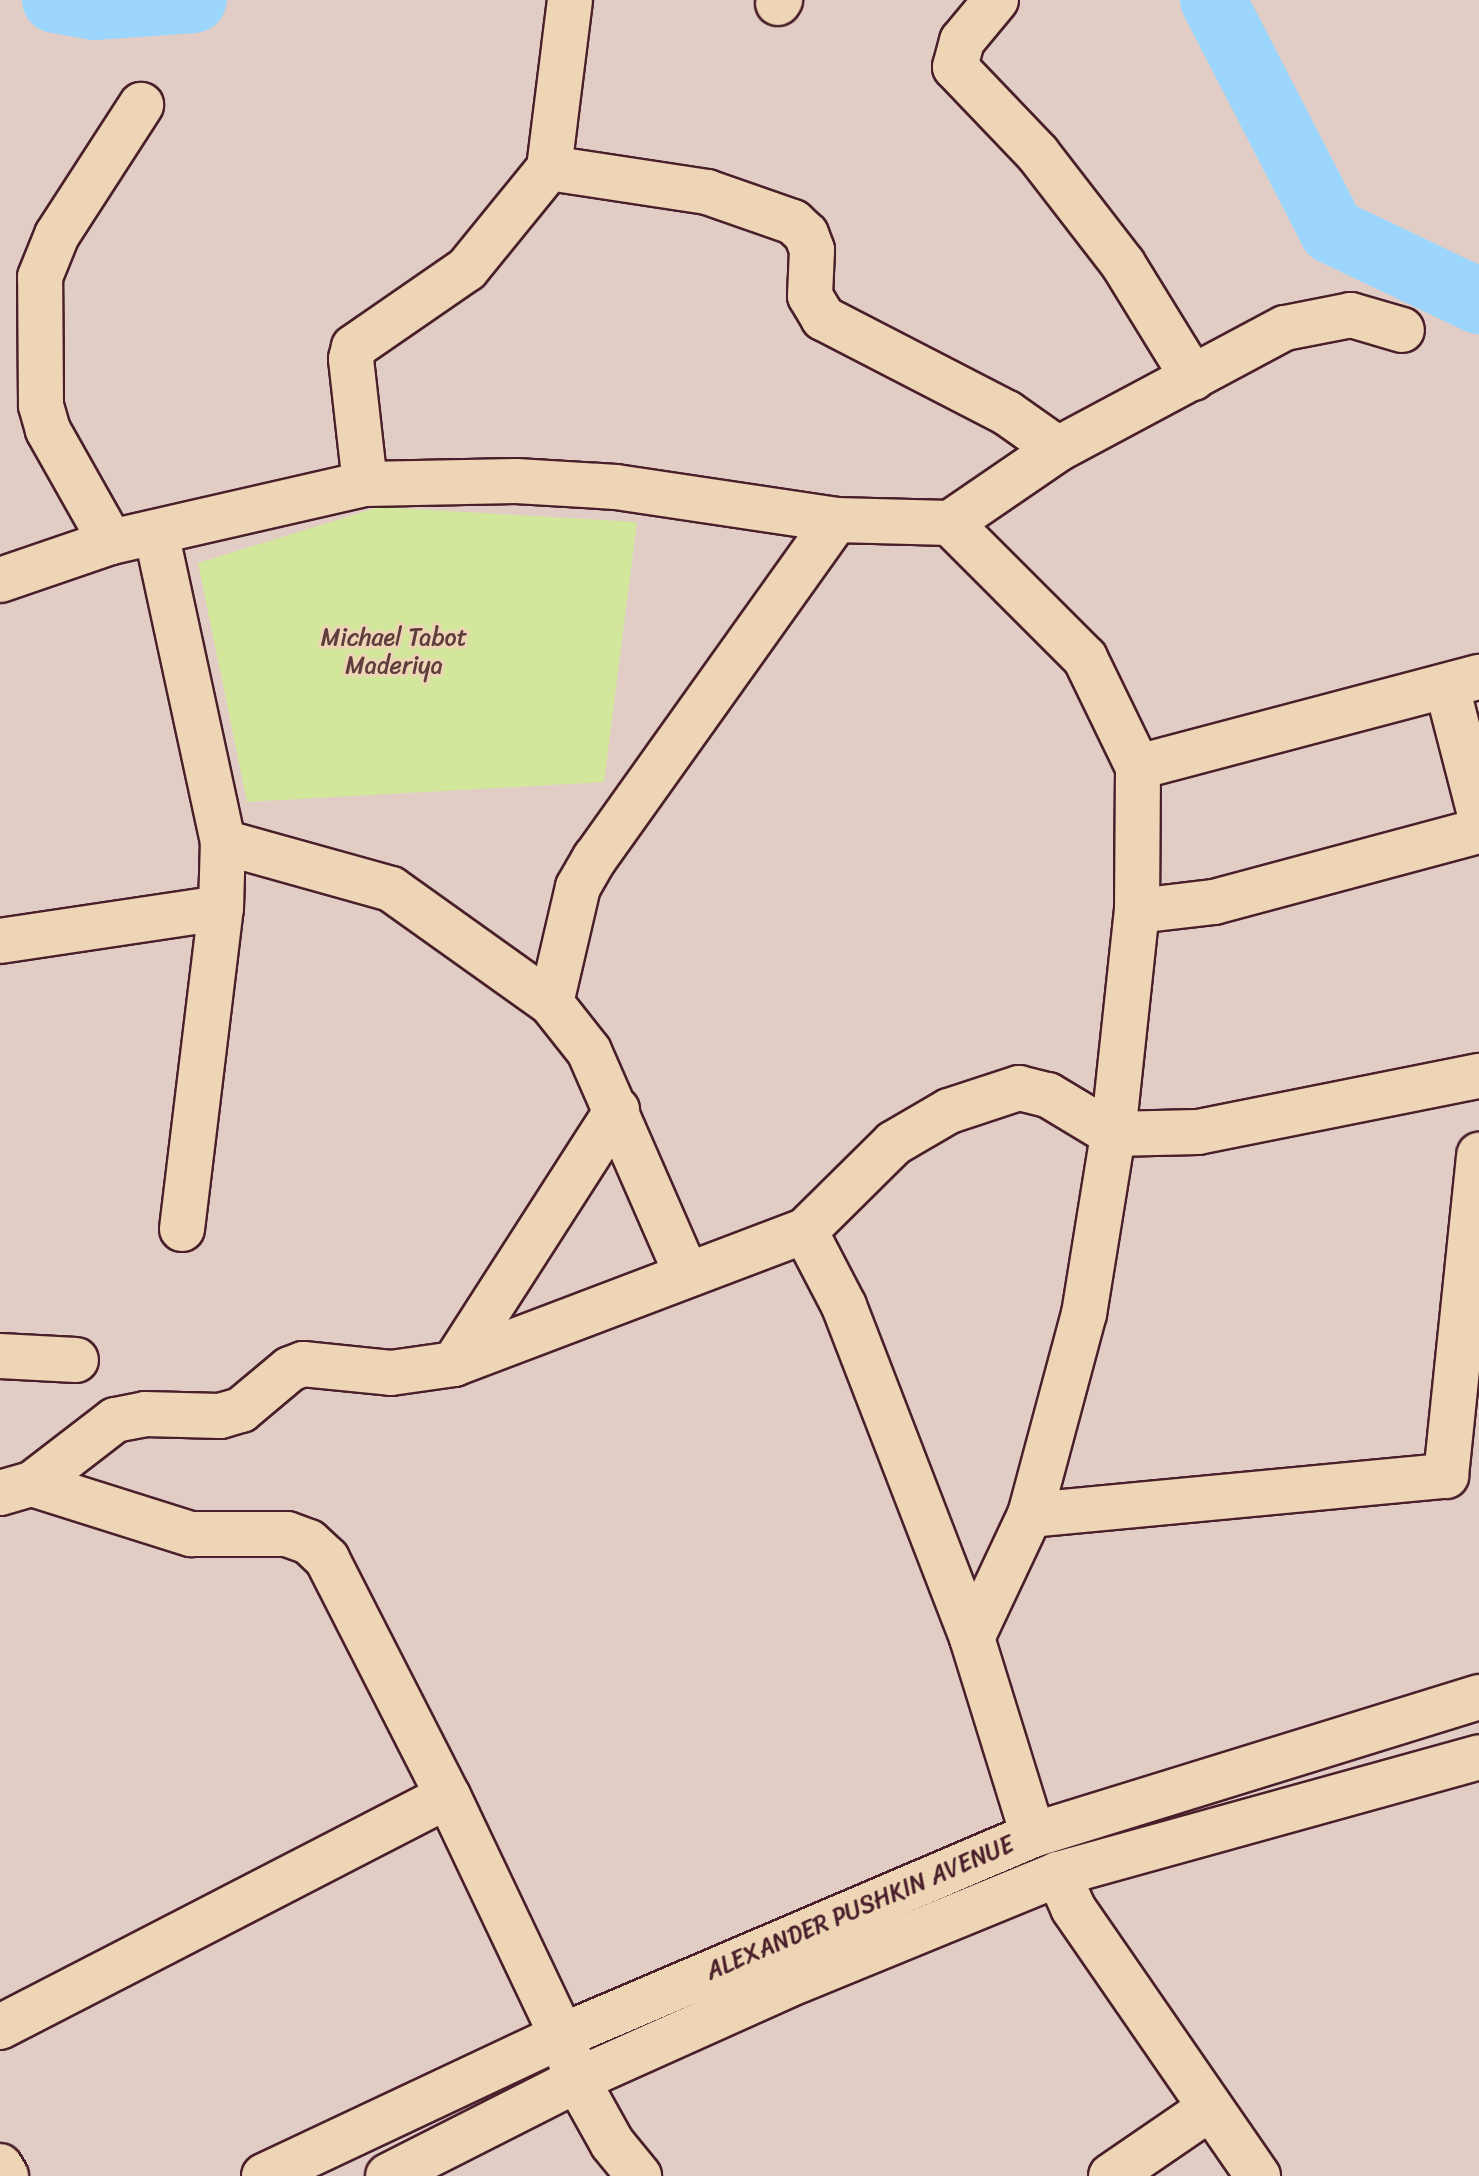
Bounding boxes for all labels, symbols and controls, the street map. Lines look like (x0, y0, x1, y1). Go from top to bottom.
park label: Michael Tabot Maderiya (321, 624, 467, 680)
street label: ALEXANDER PUSHKIN AVENUE (701, 1830, 1019, 1986)

